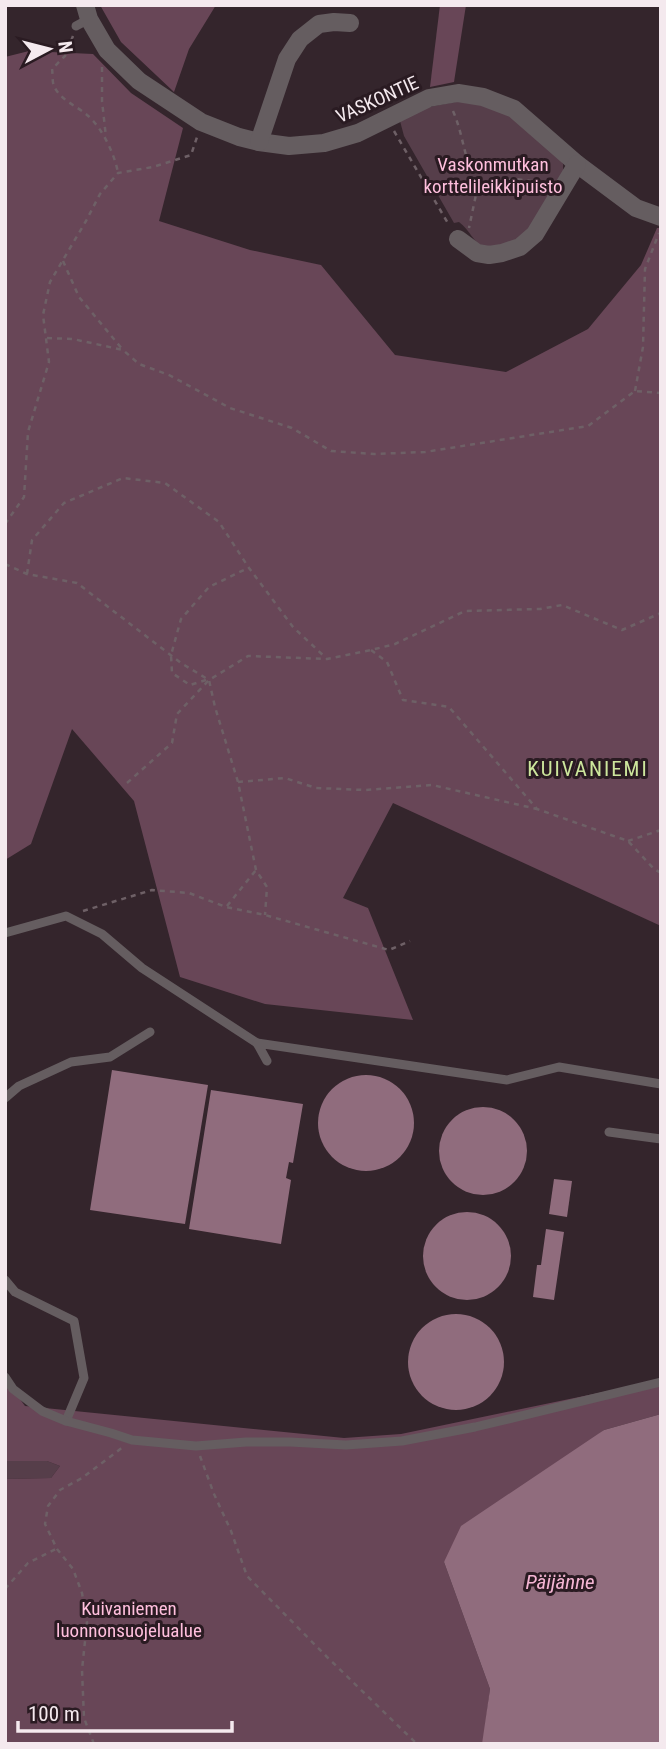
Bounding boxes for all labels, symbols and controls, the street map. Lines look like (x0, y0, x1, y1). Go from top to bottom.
north arrow (14, 14, 84, 84)
text: N (53, 40, 78, 54)
street label: VASKONTIE (332, 71, 422, 128)
park label: Vaskonmutkan korttelileikkipuisto (424, 153, 562, 198)
district label: KUIVANIEMI (527, 757, 649, 781)
water label: Päijänne (525, 1570, 595, 1594)
park label: Kuivaniemen luonnonsuojelualue (56, 1597, 202, 1642)
scale bar (18, 1690, 231, 1734)
text: 100 m (28, 1702, 80, 1726)

